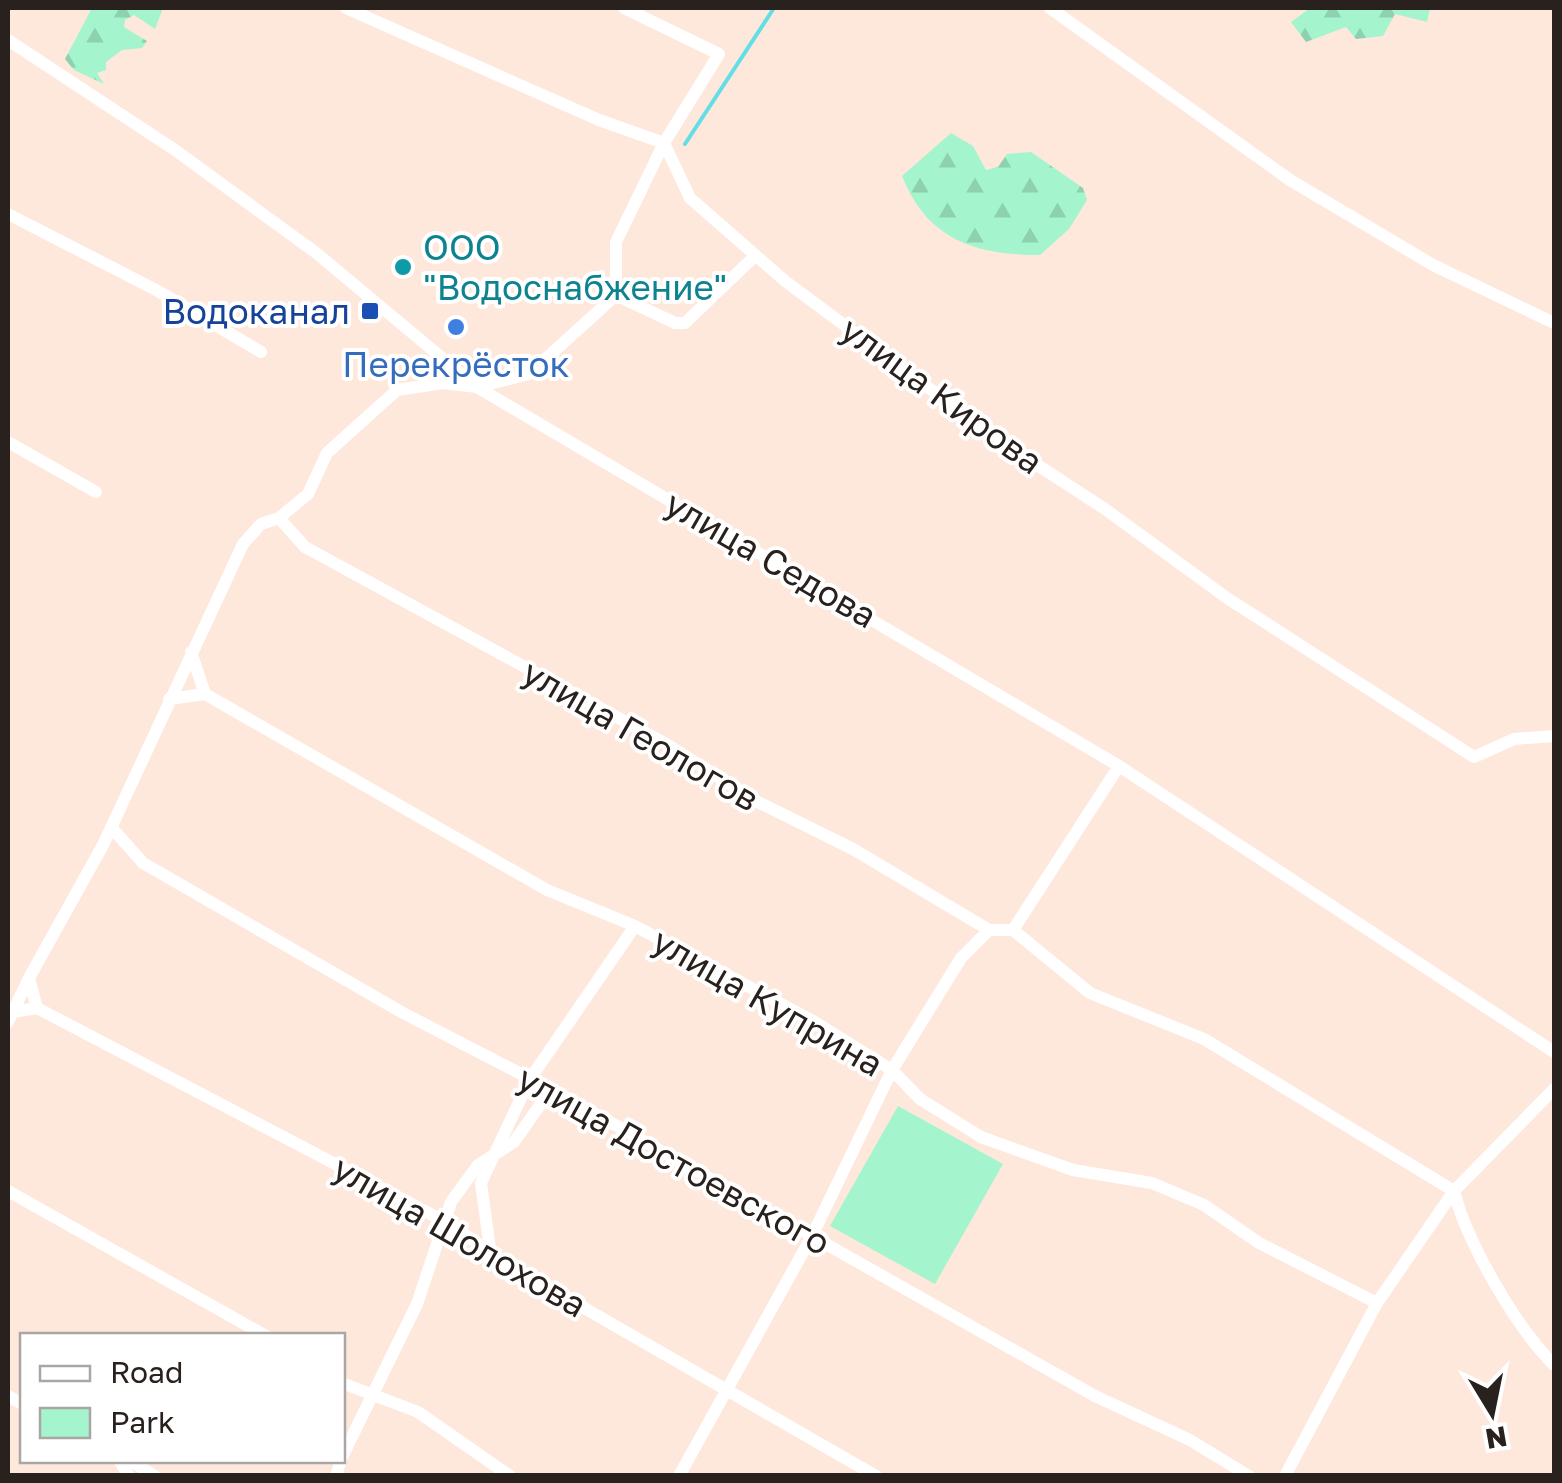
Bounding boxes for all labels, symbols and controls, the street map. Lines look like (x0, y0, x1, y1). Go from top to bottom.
place label: ООО "Водоснабжение" (423, 226, 727, 308)
marker: ООО "Водоснабжение" (392, 256, 414, 278)
place label: Водоканал (163, 290, 350, 332)
marker: Водоканал (359, 300, 381, 322)
street label: улица Кирова (833, 308, 1051, 482)
marker: Перекрёсток (445, 316, 467, 338)
place label: Перекрёсток (342, 343, 570, 385)
street label: улица Седова (658, 482, 884, 636)
street label: улица Геологов (515, 650, 767, 820)
street label: улица Куприна (645, 919, 891, 1085)
street label: улица Достоевского (510, 1057, 838, 1263)
street label: улица Шолохова (326, 1146, 594, 1326)
legend (20, 1333, 345, 1463)
text: Road (110, 1354, 184, 1390)
north arrow (1442, 1363, 1542, 1463)
text: Park (110, 1404, 175, 1440)
text: N (1483, 1420, 1510, 1456)

